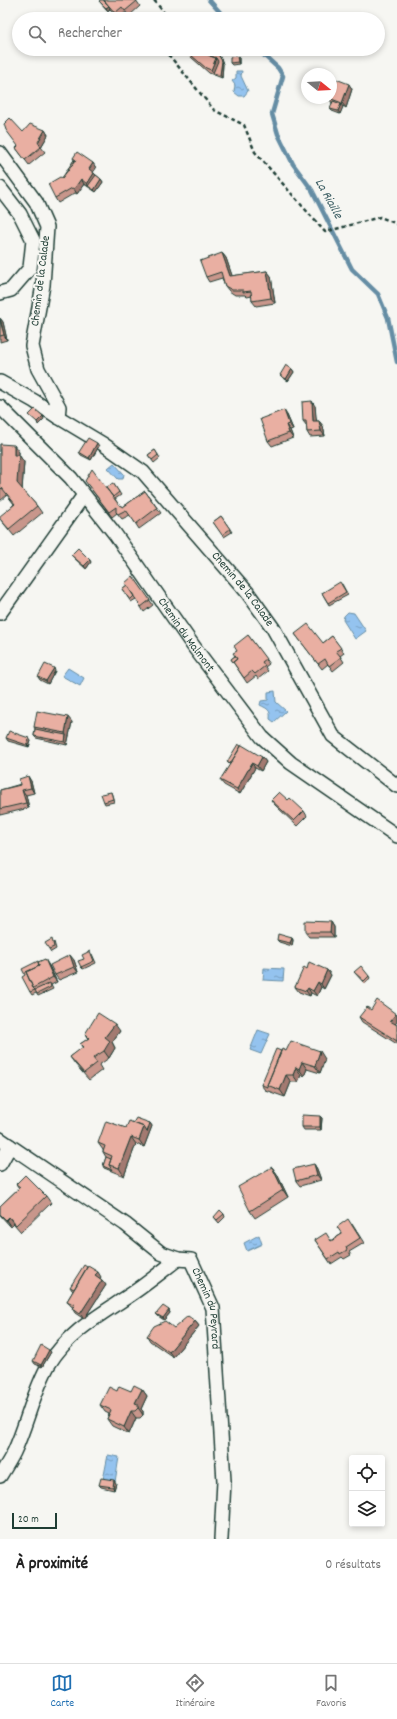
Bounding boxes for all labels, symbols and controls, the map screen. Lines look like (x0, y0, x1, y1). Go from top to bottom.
search box (12, 12, 385, 56)
icon: search (26, 23, 48, 45)
text: Rechercher (58, 23, 122, 45)
north arrow (301, 68, 337, 104)
water label: La Riaille (309, 175, 347, 224)
street label: Chemin de la Calade (27, 235, 55, 327)
street label: Chemin de la Calade (207, 548, 278, 630)
street label: Chemin du Malmont (153, 594, 219, 676)
street label: Chemin du Peyrard (187, 1265, 224, 1350)
map controls (349, 1455, 385, 1527)
button: locate (349, 1455, 385, 1491)
button: layers (349, 1491, 385, 1527)
scale bar (12, 1511, 57, 1530)
text: 20 m (18, 1512, 39, 1528)
text: À proximité (16, 1553, 88, 1577)
text: 0 résultats (325, 1556, 381, 1575)
tab: Carte (51, 1672, 74, 1712)
tab: Itinéraire (175, 1672, 215, 1712)
tab: Favoris (316, 1672, 346, 1712)

